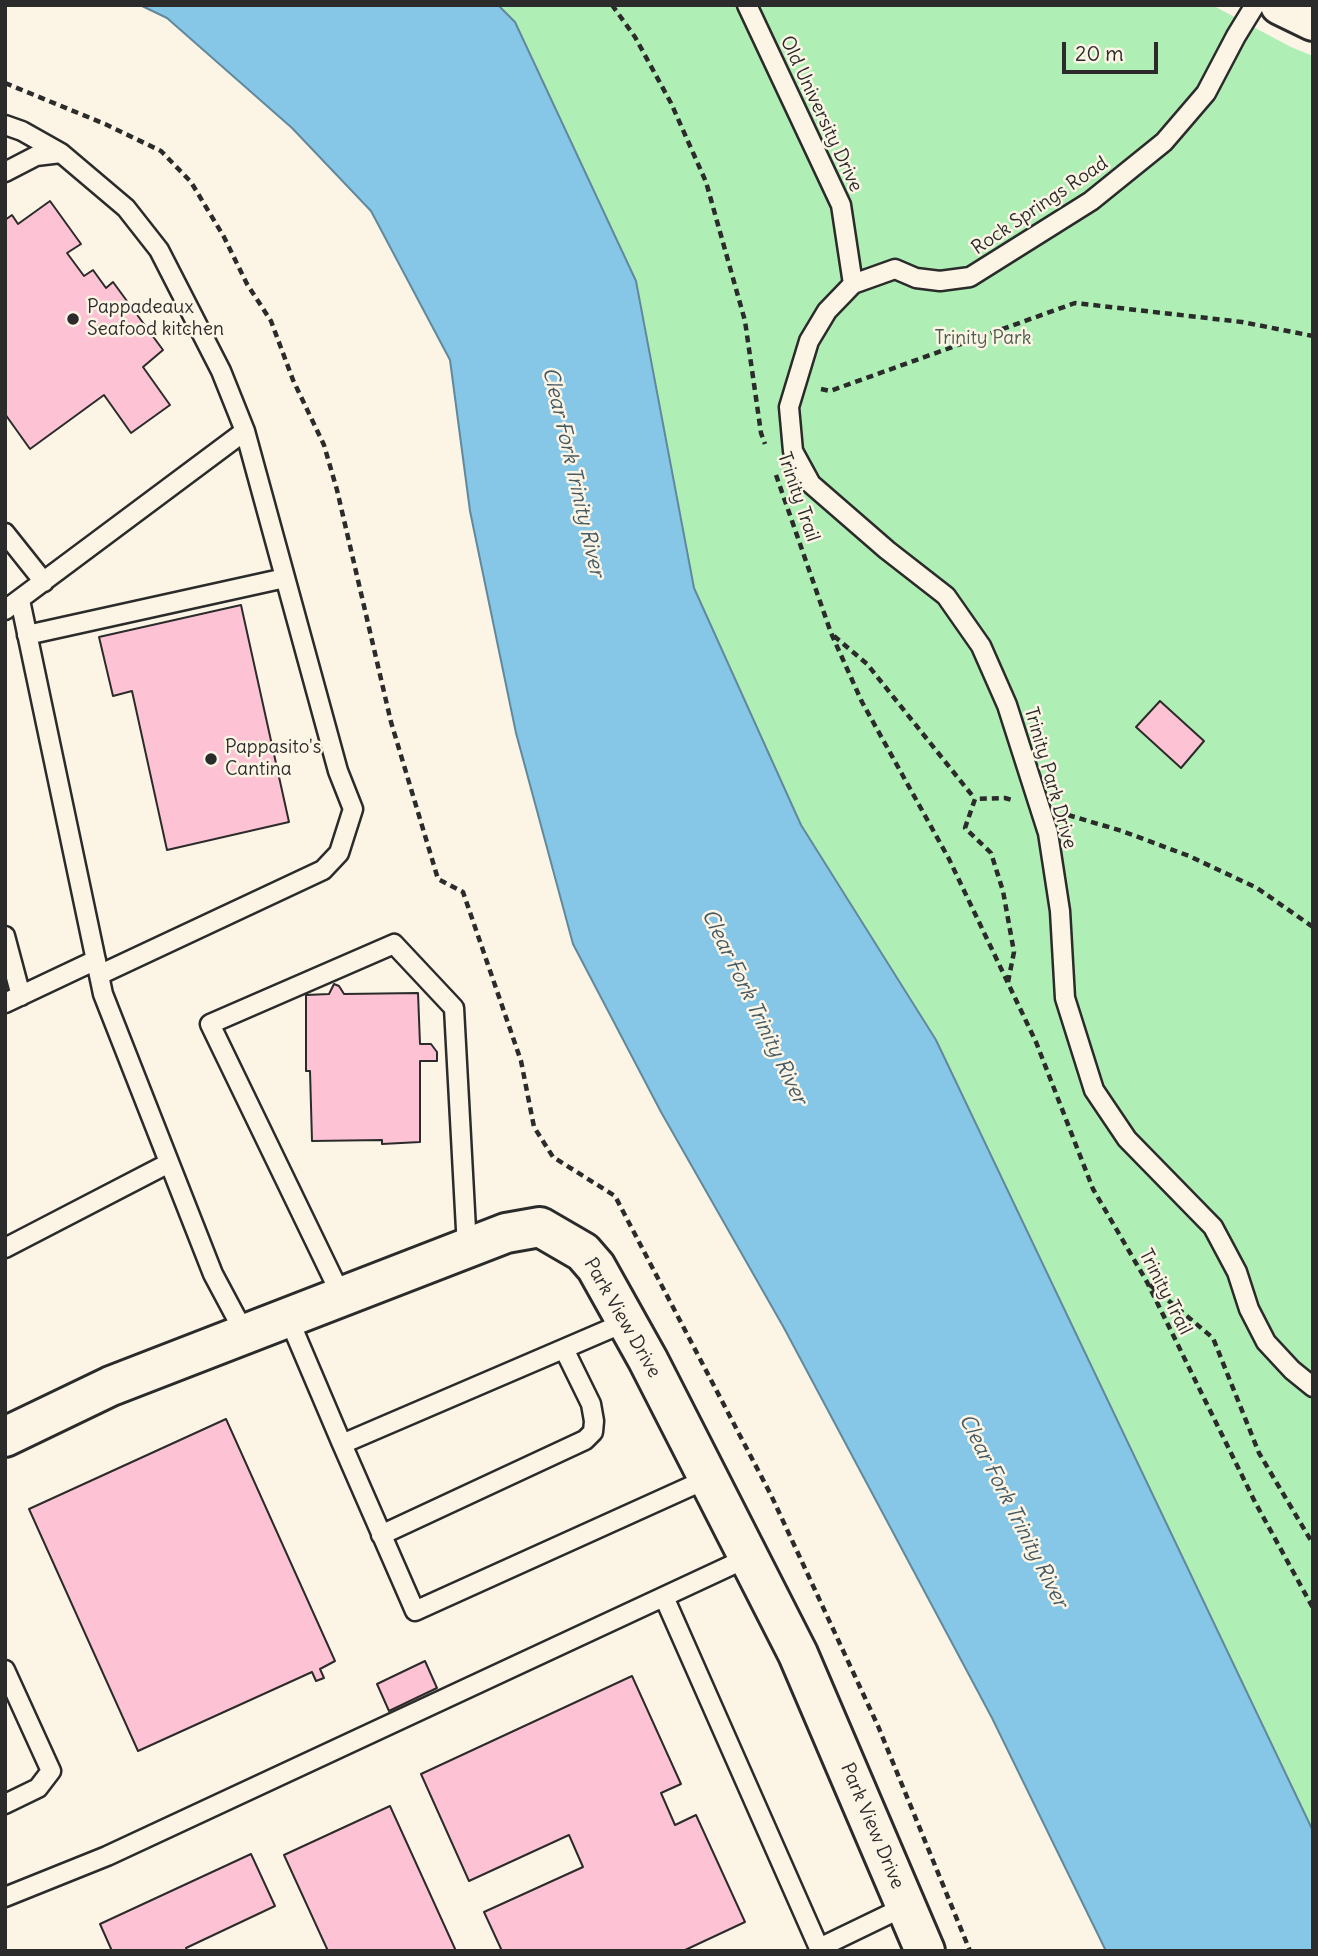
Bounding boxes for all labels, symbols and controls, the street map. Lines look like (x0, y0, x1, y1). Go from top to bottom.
scale bar (1066, 28, 1162, 72)
street label: Old University Drive (775, 32, 867, 196)
text: 20 m (1075, 40, 1124, 67)
street label: Rock Springs Road (968, 152, 1112, 260)
place label: Pappadeaux Seafood kitchen (87, 297, 224, 341)
marker: Pappadeaux Seafood kitchen (65, 311, 81, 327)
park label: Trinity Park (935, 328, 1031, 350)
water label: Clear Fork Trinity River (537, 365, 609, 579)
street label: Trinity Trail (772, 449, 824, 545)
street label: Trinity Park Drive (1019, 705, 1081, 851)
place label: Pappasito's Cantina (225, 737, 321, 781)
marker: Pappasito's Cantina (203, 751, 219, 767)
water label: Clear Fork Trinity River (696, 905, 812, 1109)
street label: Trinity Trail (1134, 1245, 1196, 1339)
street label: Park View Drive (578, 1254, 666, 1382)
water label: Clear Fork Trinity River (953, 1410, 1073, 1612)
street label: Park View Drive (835, 1760, 909, 1892)

